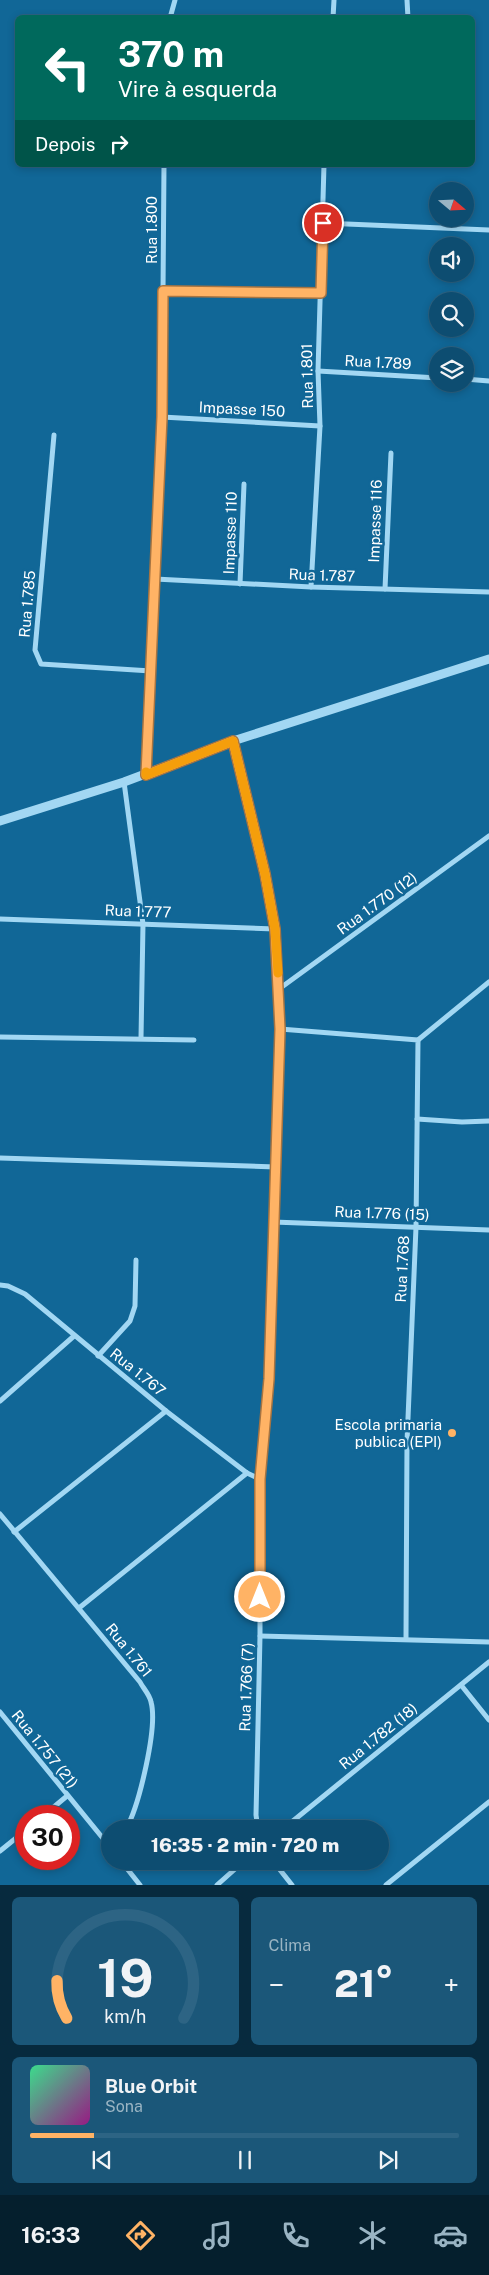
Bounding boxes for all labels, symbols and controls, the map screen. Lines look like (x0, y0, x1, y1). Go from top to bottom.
text: 370 m (118, 34, 224, 75)
icon: left (35, 35, 100, 100)
text: Vire à esquerda (118, 76, 277, 102)
icon: right (105, 130, 133, 158)
text: Depois (35, 133, 95, 155)
north arrow (429, 182, 474, 228)
map controls (429, 182, 474, 392)
street label: Rua 1.800 (143, 196, 160, 264)
pin (302, 202, 344, 244)
icon: arrive (309, 209, 337, 237)
button: sound (429, 237, 474, 282)
button: search (429, 292, 474, 337)
street label: Rua 1.801 (298, 343, 316, 409)
button: layers (429, 347, 474, 392)
street label: Rua 1.789 (344, 352, 412, 372)
street label: Impasse 150 (198, 398, 286, 420)
street label: Impasse 116 (365, 479, 385, 563)
street label: Impasse 110 (220, 491, 240, 575)
street label: Rua 1.787 (288, 565, 356, 585)
street label: Rua 1.785 (16, 570, 38, 638)
street label: Rua 1.770 (12) (334, 868, 420, 938)
street label: Rua 1.777 (104, 901, 172, 921)
street label: Rua 1.776 (15) (334, 1203, 430, 1223)
street label: Rua 1.768 (392, 1235, 412, 1303)
street label: Rua 1.767 (107, 1345, 169, 1399)
place label: Escola primaria publica (EPI) (335, 1416, 442, 1450)
marker: Escola primaria publica (EPI) (446, 1427, 458, 1439)
position arrow (233, 1570, 285, 1622)
street label: Rua 1.761 (102, 1620, 156, 1680)
street label: Rua 1.766 (7) (236, 1642, 256, 1732)
street label: Rua 1.782 (18) (336, 1699, 420, 1773)
street label: Rua 1.757 (21) (9, 1707, 81, 1791)
speed limit sign: 30 (15, 1805, 80, 1870)
text: 16:35 · 2 min · 720 m (151, 1834, 339, 1856)
text: Clima (269, 1936, 311, 1955)
text: 19 (97, 1948, 154, 2009)
text: 21° (334, 1961, 394, 2006)
text: − (269, 1968, 284, 2001)
text: + (443, 1968, 459, 2001)
text: km/h (104, 2006, 146, 2027)
text: Blue Orbit (105, 2075, 197, 2097)
text: Sona (105, 2097, 143, 2116)
icon: previous (88, 2146, 116, 2174)
icon: pause (231, 2146, 259, 2174)
icon: next (374, 2146, 402, 2174)
icon: directions (123, 2218, 158, 2253)
icon: music (200, 2218, 235, 2253)
icon: phone (278, 2218, 313, 2253)
icon: climate (355, 2218, 390, 2253)
icon: car (433, 2218, 468, 2253)
text: 16:33 (21, 2222, 80, 2248)

